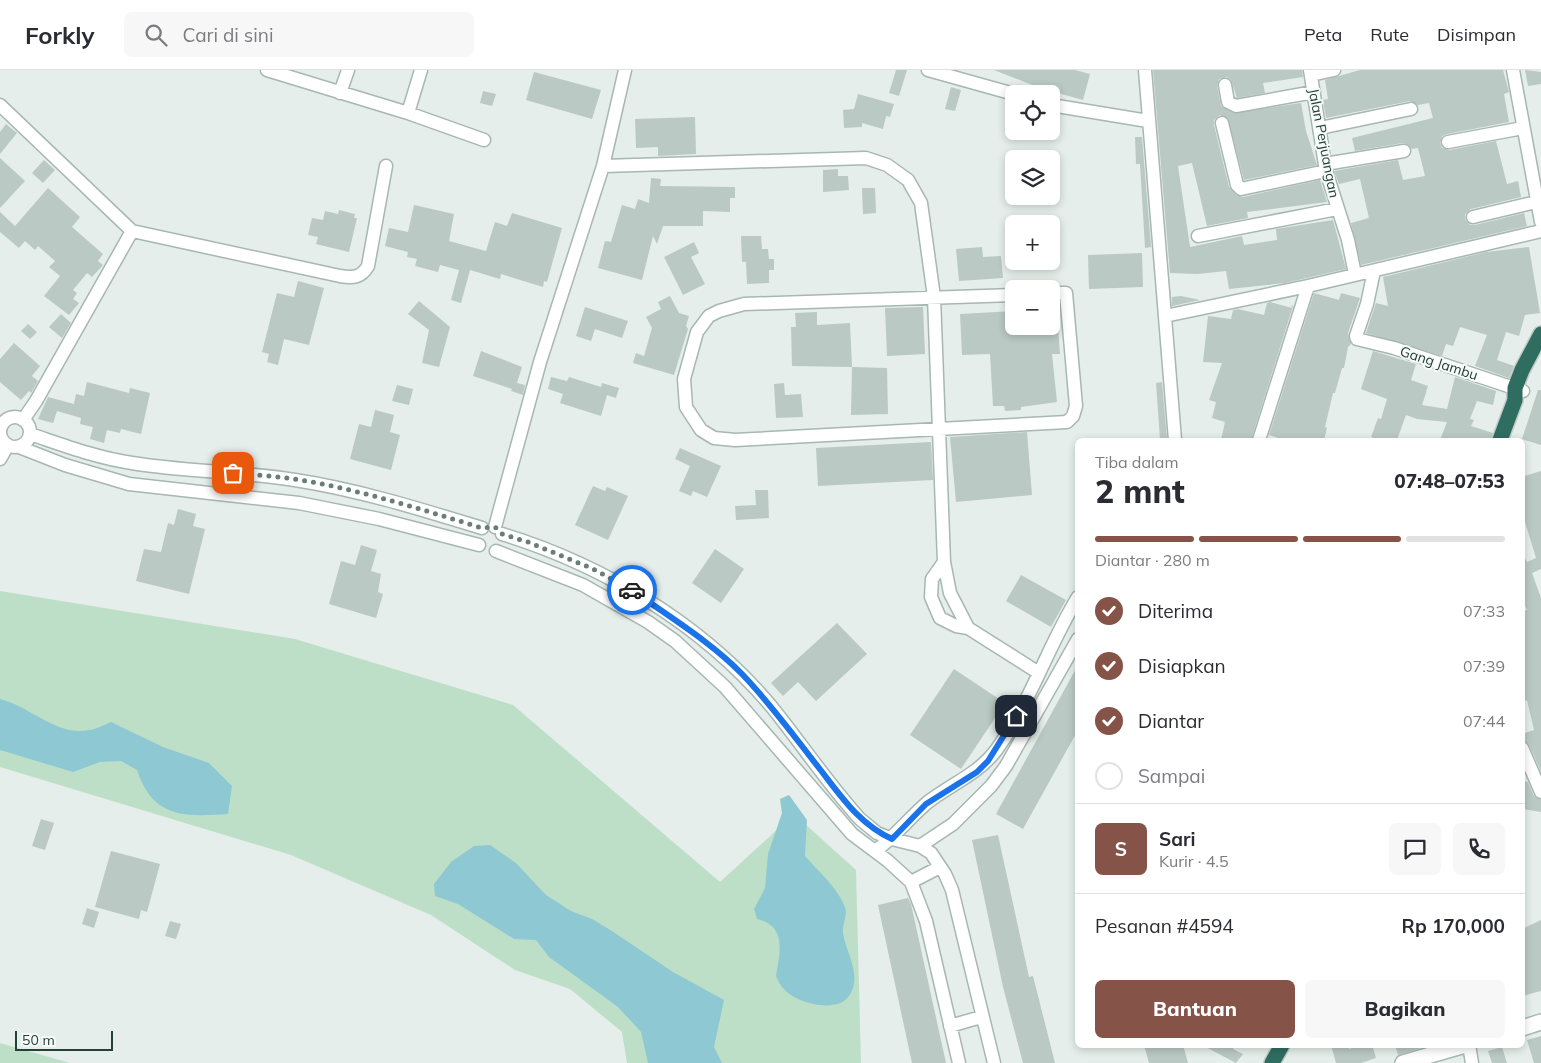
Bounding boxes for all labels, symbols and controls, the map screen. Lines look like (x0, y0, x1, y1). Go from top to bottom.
search box (124, 12, 474, 57)
text: Forkly (25, 20, 94, 50)
icon: search (142, 21, 170, 49)
text: Cari di sini (182, 23, 273, 47)
text: Peta (1304, 23, 1342, 46)
text: Rute (1370, 23, 1409, 46)
text: Disimpan (1437, 23, 1516, 46)
map controls (1005, 85, 1060, 335)
button: locate (1005, 85, 1060, 140)
street label: Jalan Perjuangan (1305, 87, 1343, 199)
button: layers (1005, 150, 1060, 205)
button: + (1005, 215, 1060, 270)
button: − (1005, 280, 1060, 335)
street label: Gang Jambu (1398, 342, 1480, 384)
pin (212, 452, 254, 494)
text: Tiba dalam (1095, 452, 1179, 472)
icon: bag (219, 459, 247, 487)
text: 07:48–07:53 (1394, 469, 1505, 493)
text: 2 mnt (1095, 471, 1185, 511)
text: Diantar · 280 m (1095, 550, 1210, 570)
courier (607, 565, 657, 615)
icon: car (618, 576, 646, 604)
icon: check (1095, 597, 1123, 625)
text: Diterima (1138, 599, 1213, 623)
text: 07:33 (1463, 601, 1505, 621)
icon: check (1095, 652, 1123, 680)
text: Disiapkan (1138, 654, 1226, 678)
text: 07:39 (1463, 656, 1505, 676)
pin (995, 695, 1037, 737)
icon: home (1002, 702, 1030, 730)
icon: check (1095, 707, 1123, 735)
text: Diantar (1138, 709, 1204, 733)
text: 07:44 (1463, 711, 1505, 731)
text: Sampai (1138, 764, 1205, 788)
button: chat (1389, 823, 1441, 875)
button: phone (1453, 823, 1505, 875)
text: Sari (1159, 827, 1195, 851)
text: S (1115, 837, 1127, 861)
text: Kurir · 4.5 (1159, 851, 1229, 871)
text: Pesanan #4594 (1095, 914, 1234, 938)
text: Rp 170,000 (1402, 914, 1505, 938)
button: Bantuan (1095, 980, 1295, 1038)
button: Bagikan (1305, 980, 1505, 1038)
scale bar (15, 1028, 112, 1051)
text: 50 m (22, 1031, 55, 1049)

